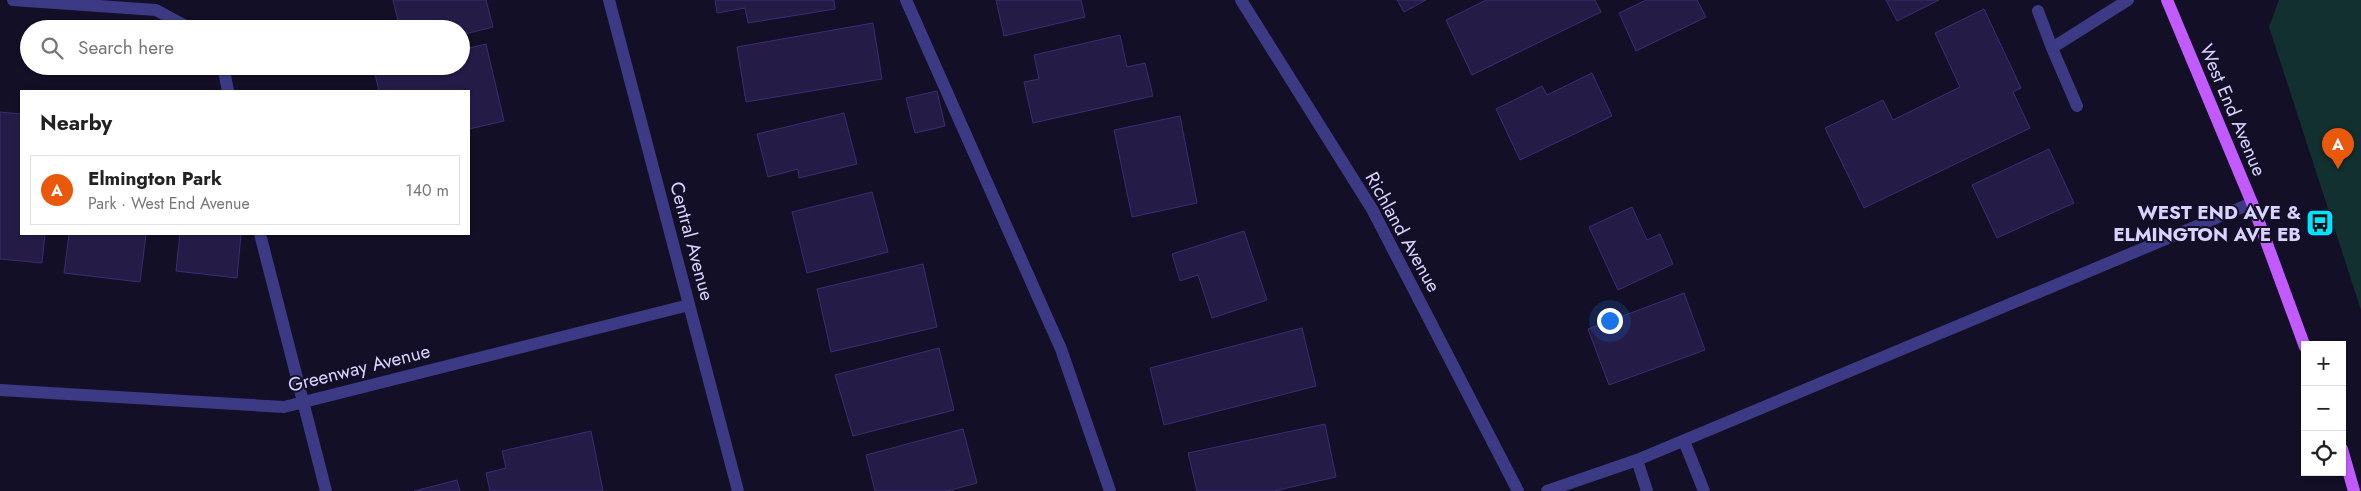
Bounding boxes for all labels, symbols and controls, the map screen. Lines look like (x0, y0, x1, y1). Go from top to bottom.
search box (20, 20, 470, 75)
icon: search (38, 34, 66, 62)
text: Search here (78, 34, 174, 61)
street label: West End Avenue (2193, 40, 2273, 180)
text: Nearby (40, 108, 112, 138)
pin: A (2322, 128, 2354, 169)
text: Elmington Park (88, 165, 222, 192)
street label: Richland Avenue (1359, 167, 1447, 297)
street label: Central Avenue (663, 178, 721, 304)
text: A (51, 179, 63, 202)
text: 140 m (406, 179, 449, 202)
text: Park · West End Avenue (88, 192, 250, 215)
place label: WEST END AVE & ELMINGTON AVE EB (2113, 199, 2301, 248)
bus stop icon: WEST END AVE & ELMINGTON AVE EB (2305, 208, 2335, 238)
your location (1597, 308, 1623, 334)
street label: Greenway Avenue (285, 337, 433, 399)
map controls (2301, 341, 2346, 476)
button: + (2301, 341, 2346, 386)
button: − (2301, 386, 2346, 431)
button: locate (2301, 431, 2346, 476)

